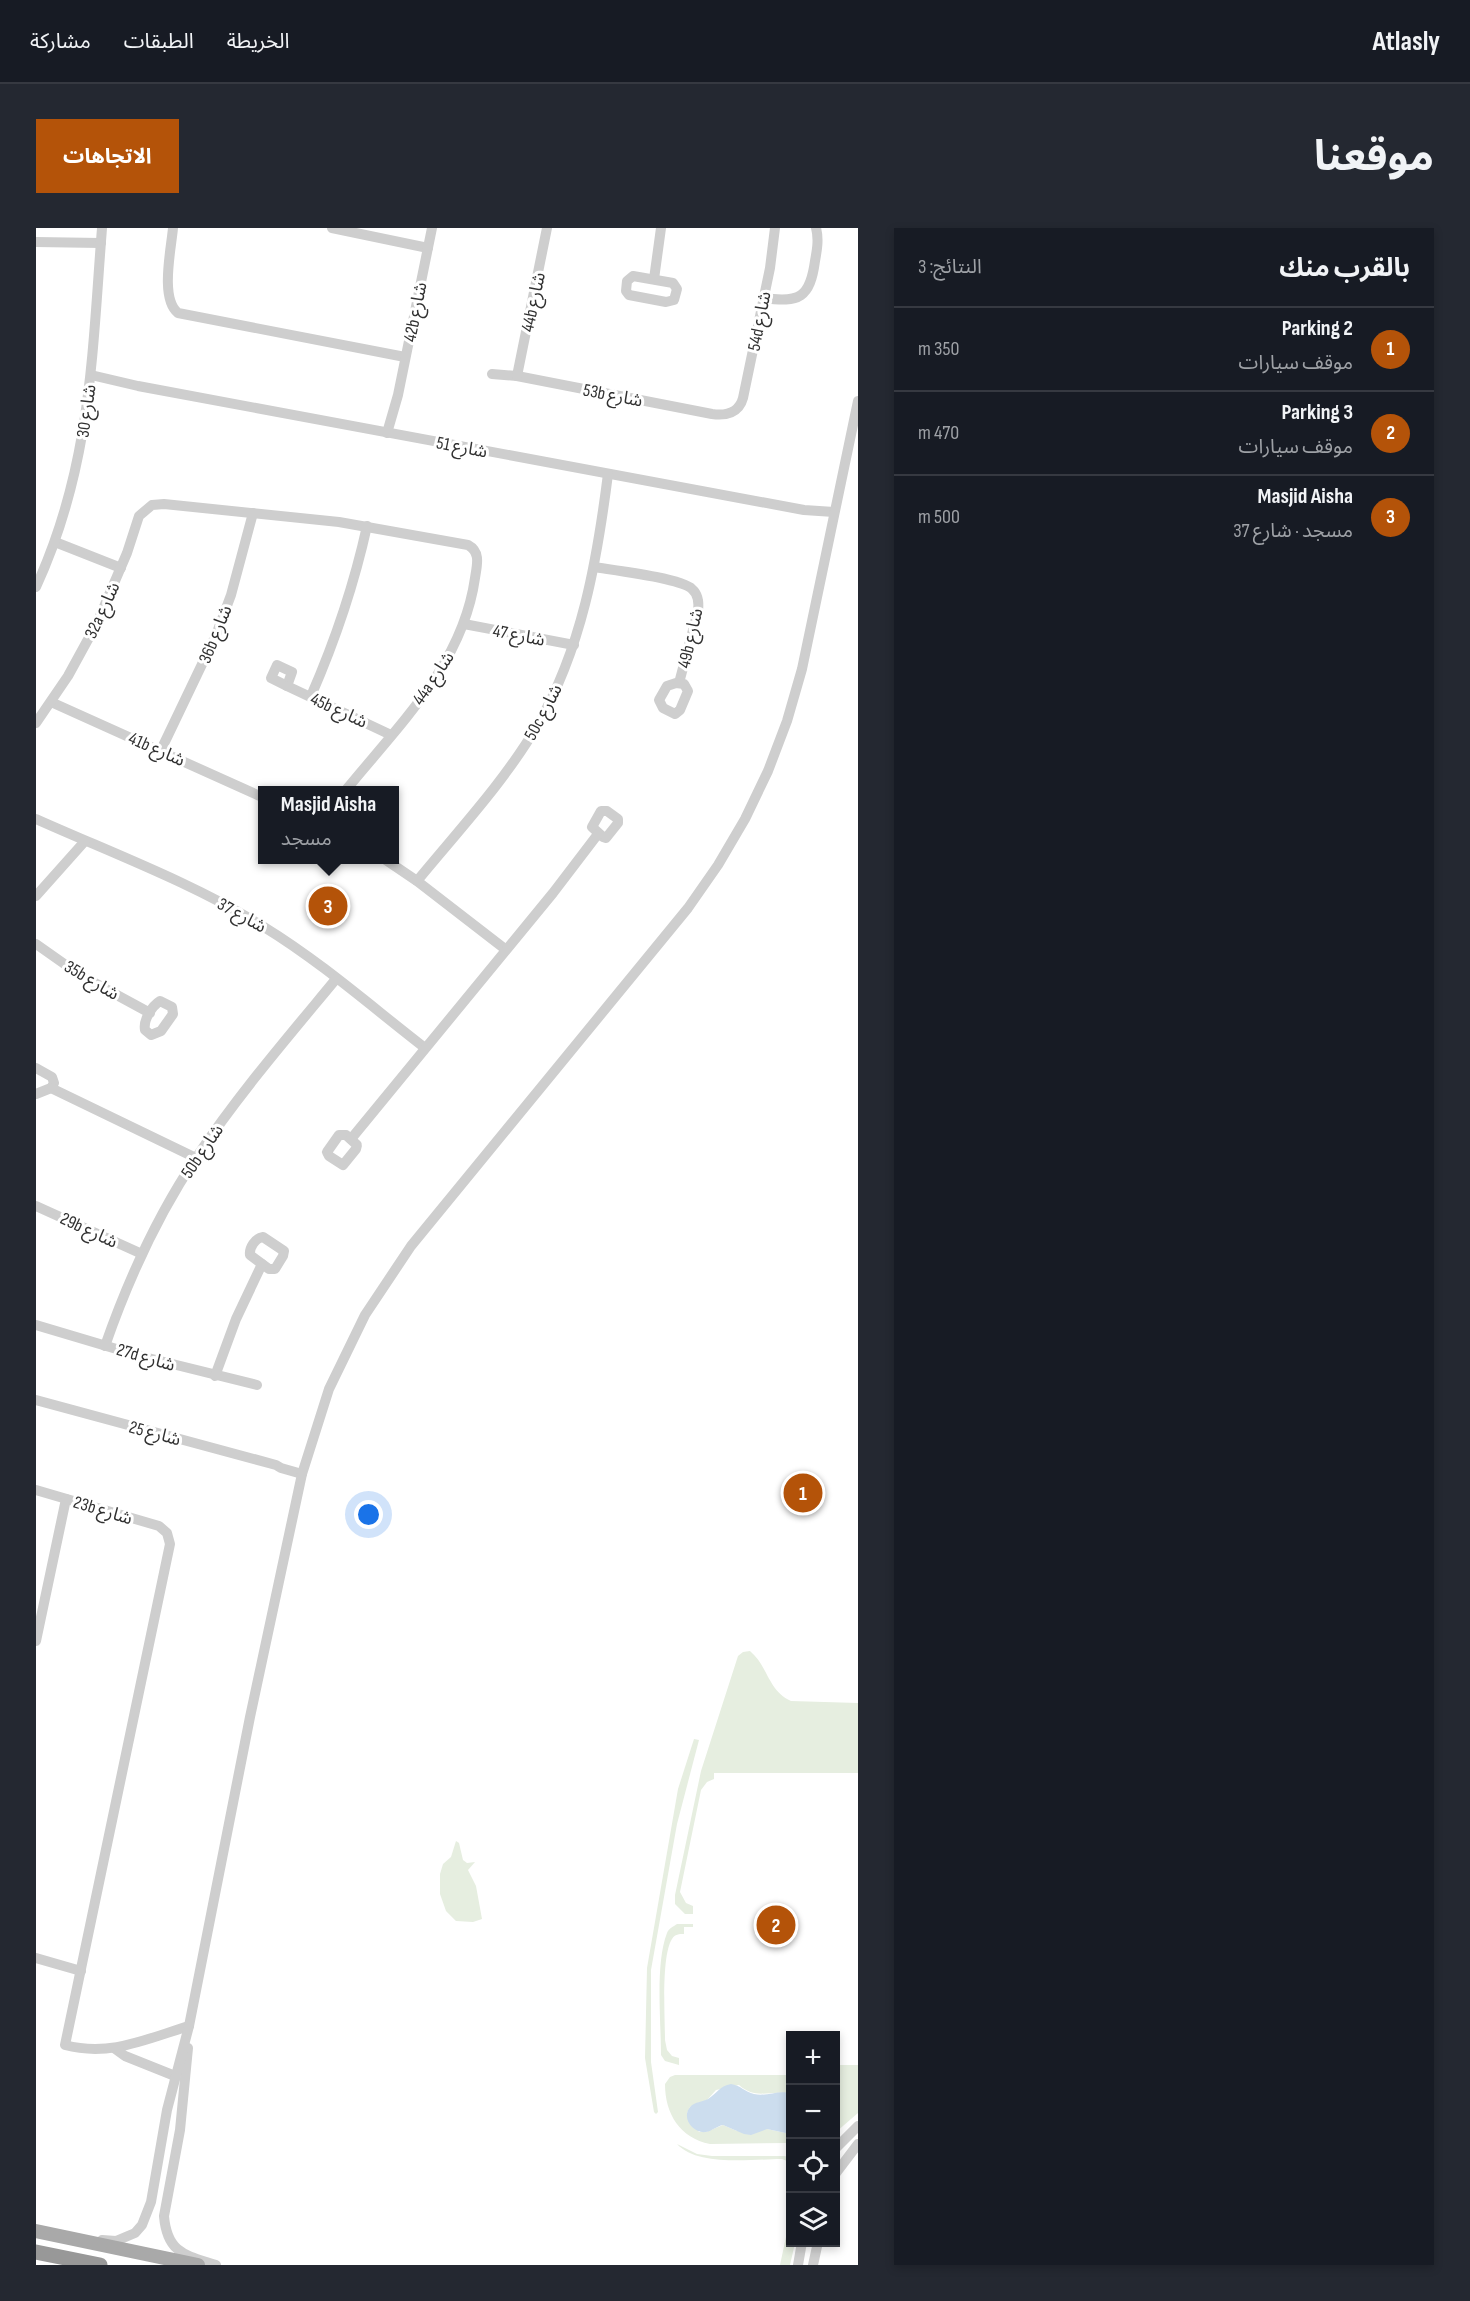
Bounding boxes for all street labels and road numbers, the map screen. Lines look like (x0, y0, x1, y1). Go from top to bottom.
street label: 44b شارع (517, 270, 553, 335)
street label: 42b شارع (399, 280, 435, 344)
street label: 54d شارع (743, 290, 778, 353)
street label: 53b شارع (581, 379, 644, 414)
street label: شارع 30 (72, 383, 104, 439)
street label: شارع 51 (434, 432, 489, 466)
street label: 32a شارع (80, 579, 127, 643)
street label: 36b شارع (194, 602, 239, 667)
street label: 49b شارع (673, 606, 710, 671)
street label: شارع 47 (491, 620, 547, 654)
street label: 44a شارع (408, 648, 461, 711)
street label: 50c شارع (520, 681, 570, 745)
street label: 45b شارع (306, 688, 371, 735)
street label: 41b شارع (124, 728, 188, 774)
street label: شارع 37 (212, 893, 270, 940)
street label: 35b شارع (59, 956, 123, 1007)
street label: 50b شارع (177, 1120, 231, 1184)
street label: 29b شارع (56, 1208, 121, 1256)
street label: 27d شارع (113, 1339, 178, 1379)
street label: شارع 25 (126, 1417, 183, 1453)
street label: 23b شارع (70, 1492, 135, 1532)

